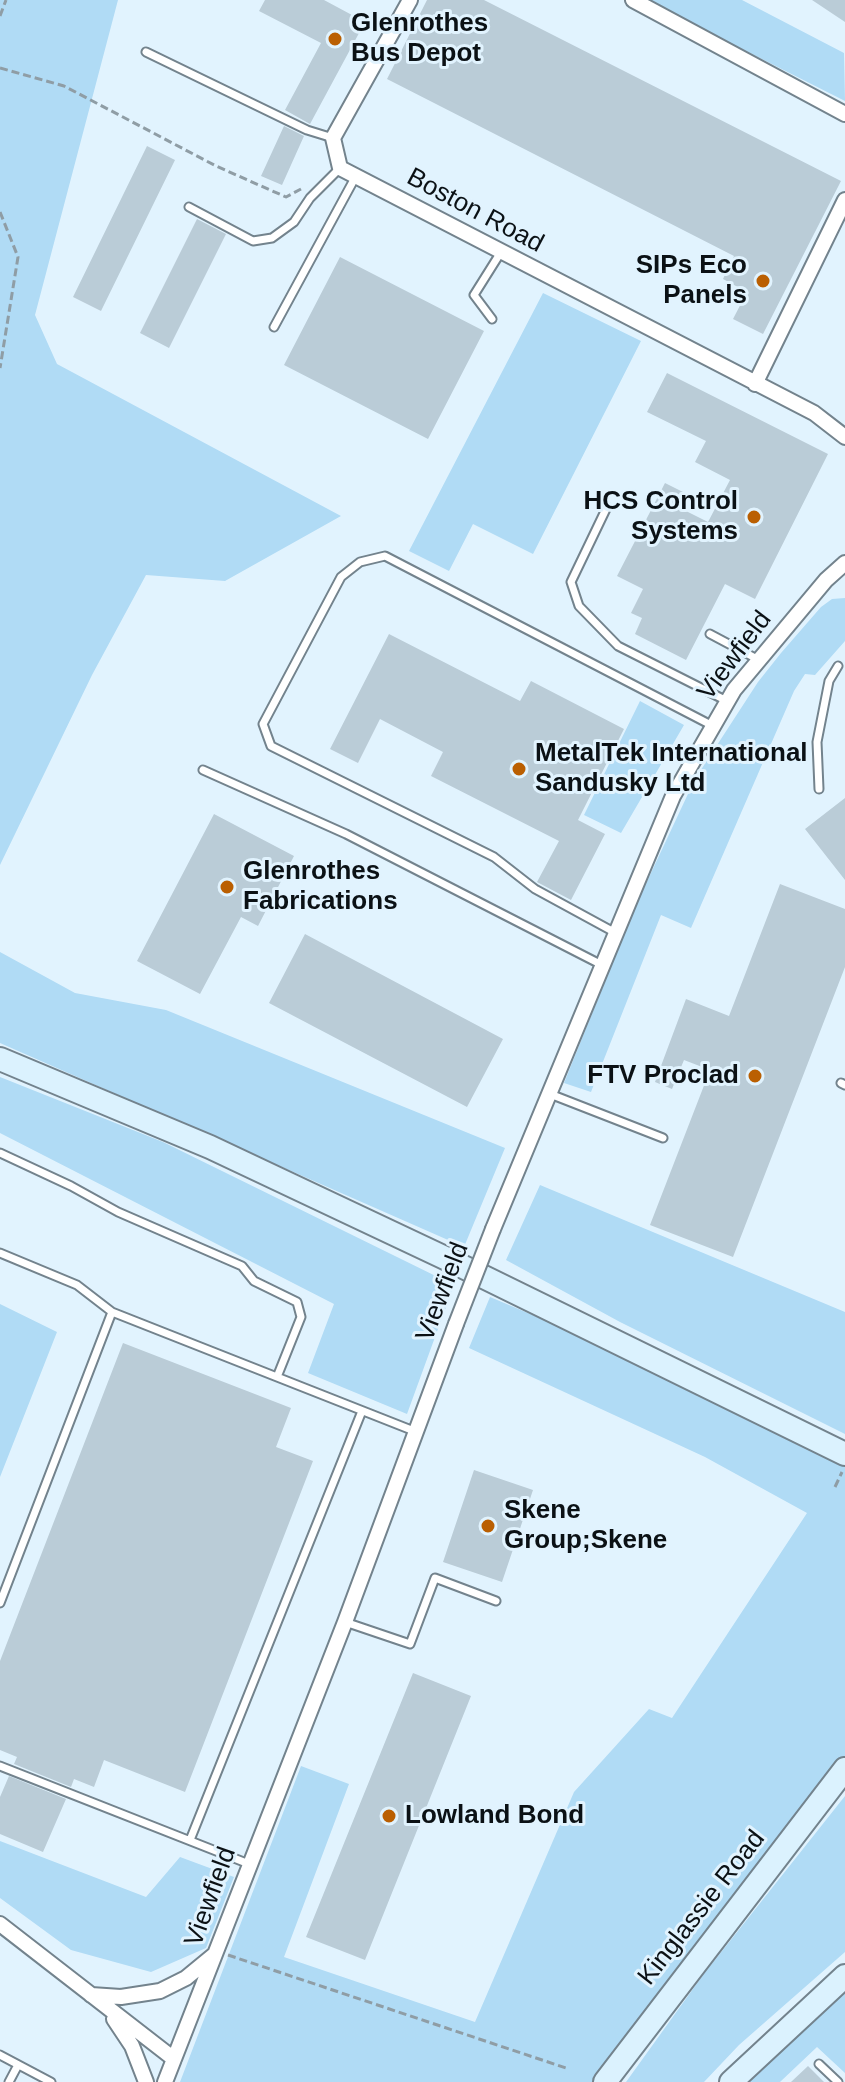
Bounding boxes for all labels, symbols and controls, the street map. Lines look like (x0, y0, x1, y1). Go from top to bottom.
place label: Glenrothes Bus Depot (351, 8, 488, 70)
marker: Glenrothes Bus Depot (326, 30, 344, 48)
street label: Boston Road (401, 162, 549, 260)
place label: SIPs Eco Panels (636, 250, 747, 312)
marker: SIPs Eco Panels (754, 272, 772, 290)
place label: HCS Control Systems (583, 486, 738, 548)
marker: HCS Control Systems (745, 508, 763, 526)
street label: Viewfield (691, 605, 779, 707)
place label: MetalTek International Sandusky Ltd (535, 738, 808, 800)
marker: MetalTek International Sandusky Ltd (510, 760, 528, 778)
place label: Glenrothes Fabrications (243, 856, 398, 918)
marker: Glenrothes Fabrications (218, 878, 236, 896)
place label: FTV Proclad (587, 1060, 739, 1092)
marker: FTV Proclad (746, 1067, 764, 1085)
street label: Viewfield (410, 1238, 476, 1346)
place label: Skene Group;Skene (504, 1495, 667, 1556)
marker: Skene Group;Skene (479, 1517, 497, 1535)
place label: Lowland Bond (405, 1800, 584, 1832)
marker: Lowland Bond (380, 1807, 398, 1825)
street label: Kinglassie Road (632, 1824, 772, 1992)
street label: Viewfield (179, 1843, 243, 1951)

